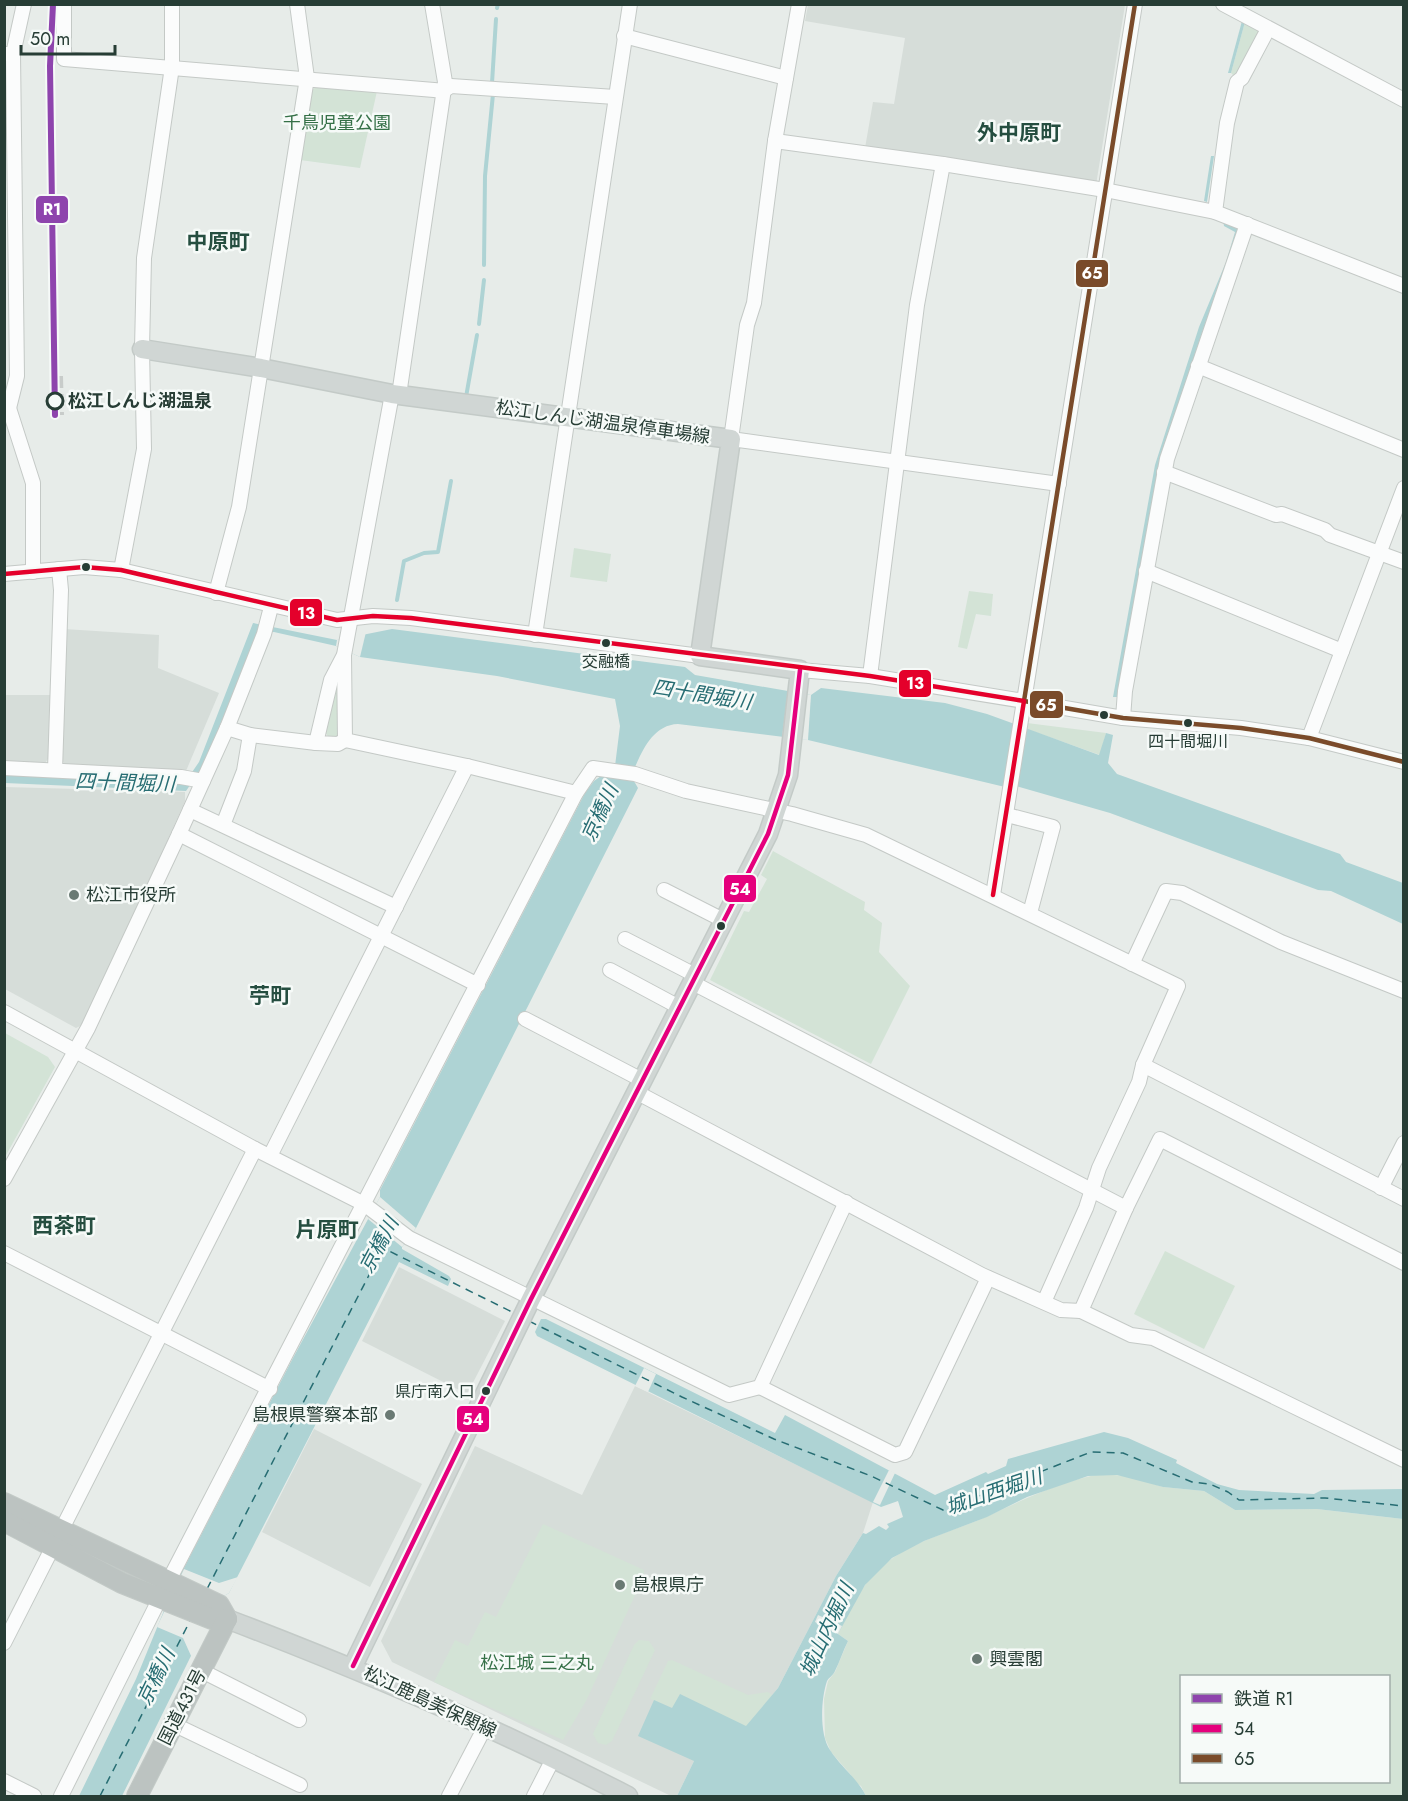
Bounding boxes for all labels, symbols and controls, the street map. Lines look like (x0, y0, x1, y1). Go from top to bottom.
scale bar (21, 18, 116, 56)
text: 50 m (30, 26, 70, 52)
park label: 千鳥児童公園 (283, 110, 391, 136)
district label: 外中原町 (977, 118, 1061, 148)
line badge: R1 (35, 195, 69, 224)
text: R1 (43, 198, 61, 221)
district label: 中原町 (187, 227, 250, 257)
line badge: 65 (1075, 259, 1109, 288)
text: 65 (1081, 262, 1103, 285)
place label: 松江しんじ湖温泉 (68, 388, 212, 414)
marker: 松江しんじ湖温泉 (46, 392, 64, 410)
street label: 松江しんじ湖温泉停車場線 (494, 394, 712, 450)
unlabelled marker (80, 561, 92, 573)
line badge: 13 (289, 598, 323, 627)
text: 13 (297, 602, 315, 625)
marker: 交融橋 (600, 637, 612, 649)
place label: 交融橋 (582, 650, 630, 673)
line badge: 13 (898, 669, 932, 698)
text: 13 (906, 672, 924, 695)
water label: 四十間堀川 (650, 673, 756, 717)
line badge: 65 (1029, 690, 1064, 719)
text: 65 (1035, 694, 1057, 717)
unlabelled marker (1098, 709, 1110, 721)
marker: 四十間堀川 (1182, 717, 1194, 729)
place label: 四十間堀川 (1148, 730, 1228, 753)
water label: 四十間堀川 (75, 767, 177, 799)
water label: 京橋川 (574, 778, 627, 846)
line badge: 54 (723, 874, 757, 903)
text: 54 (729, 878, 751, 901)
place label: 松江市役所 (86, 882, 176, 908)
marker: 松江市役所 (67, 888, 81, 902)
unlabelled marker (715, 920, 727, 932)
district label: 苧町 (249, 981, 291, 1011)
water label: 京橋川 (352, 1210, 407, 1278)
district label: 西茶町 (33, 1211, 96, 1241)
district label: 片原町 (296, 1215, 359, 1245)
place label: 県庁南入口 (395, 1380, 475, 1403)
marker: 県庁南入口 (480, 1385, 492, 1397)
place label: 島根県警察本部 (252, 1402, 378, 1428)
line badge: 54 (456, 1405, 490, 1433)
marker: 島根県警察本部 (383, 1408, 397, 1422)
text: 54 (462, 1408, 484, 1431)
water label: 城山西堀川 (942, 1461, 1048, 1522)
place label: 島根県庁 (632, 1572, 704, 1598)
water label: 城山内堀川 (793, 1577, 862, 1681)
marker: 島根県庁 (613, 1578, 627, 1592)
water label: 京橋川 (130, 1642, 183, 1710)
place label: 興雲閣 (989, 1646, 1043, 1672)
park label: 松江城 三之丸 (480, 1650, 594, 1676)
marker: 興雲閣 (970, 1652, 984, 1666)
street label: 松江鹿島美保関線 (359, 1660, 501, 1744)
street label: 国道431号 (152, 1664, 212, 1750)
legend (1180, 1675, 1390, 1783)
text: 鉄道 R1 (1234, 1686, 1294, 1712)
text: 54 (1234, 1716, 1255, 1742)
text: 65 (1234, 1746, 1255, 1772)

